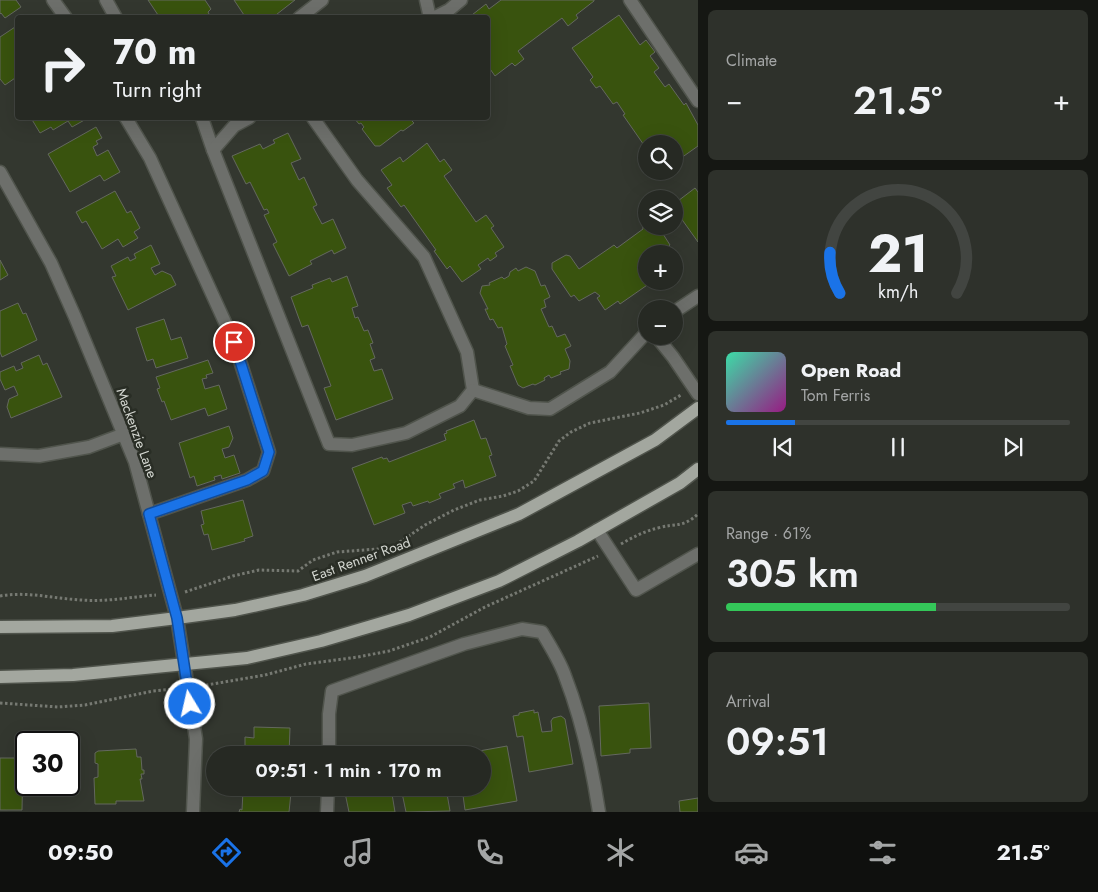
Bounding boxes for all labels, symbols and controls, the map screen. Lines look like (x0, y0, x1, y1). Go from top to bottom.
text: 70 m (113, 27, 196, 77)
icon: right (30, 35, 95, 100)
text: Climate (726, 49, 777, 72)
text: Turn right (113, 73, 201, 105)
text: 21.5° (853, 73, 942, 128)
text: − (726, 80, 743, 121)
text: + (1053, 80, 1070, 121)
map controls (638, 135, 683, 345)
button: search (638, 135, 683, 180)
button: layers (638, 190, 683, 235)
text: 21 (868, 216, 928, 292)
button: + (638, 245, 683, 290)
text: km/h (878, 279, 918, 305)
button: − (638, 300, 683, 345)
pin (213, 321, 255, 363)
icon: arrive (220, 328, 248, 356)
text: Open Road (801, 357, 901, 384)
text: Tom Ferris (801, 384, 870, 407)
street label: Mackenzie Lane (111, 385, 163, 481)
icon: previous (769, 433, 797, 461)
icon: pause (884, 433, 912, 461)
icon: next (999, 433, 1027, 461)
text: Range · 61% (726, 522, 811, 545)
street label: East Renner Road (309, 532, 413, 586)
text: 305 km (726, 546, 859, 601)
position arrow (163, 677, 215, 729)
text: Arrival (726, 690, 770, 713)
text: 09:51 (726, 714, 829, 769)
speed limit sign: 30 (15, 731, 80, 796)
text: 09:51 · 1 min · 170 m (256, 757, 442, 784)
icon: directions (209, 835, 244, 870)
icon: music (341, 835, 376, 870)
icon: phone (472, 835, 507, 870)
icon: climate (603, 835, 638, 870)
icon: car (734, 835, 769, 870)
icon: filters (865, 835, 900, 870)
text: 09:50 (48, 836, 113, 868)
text: 21.5° (996, 836, 1050, 868)

